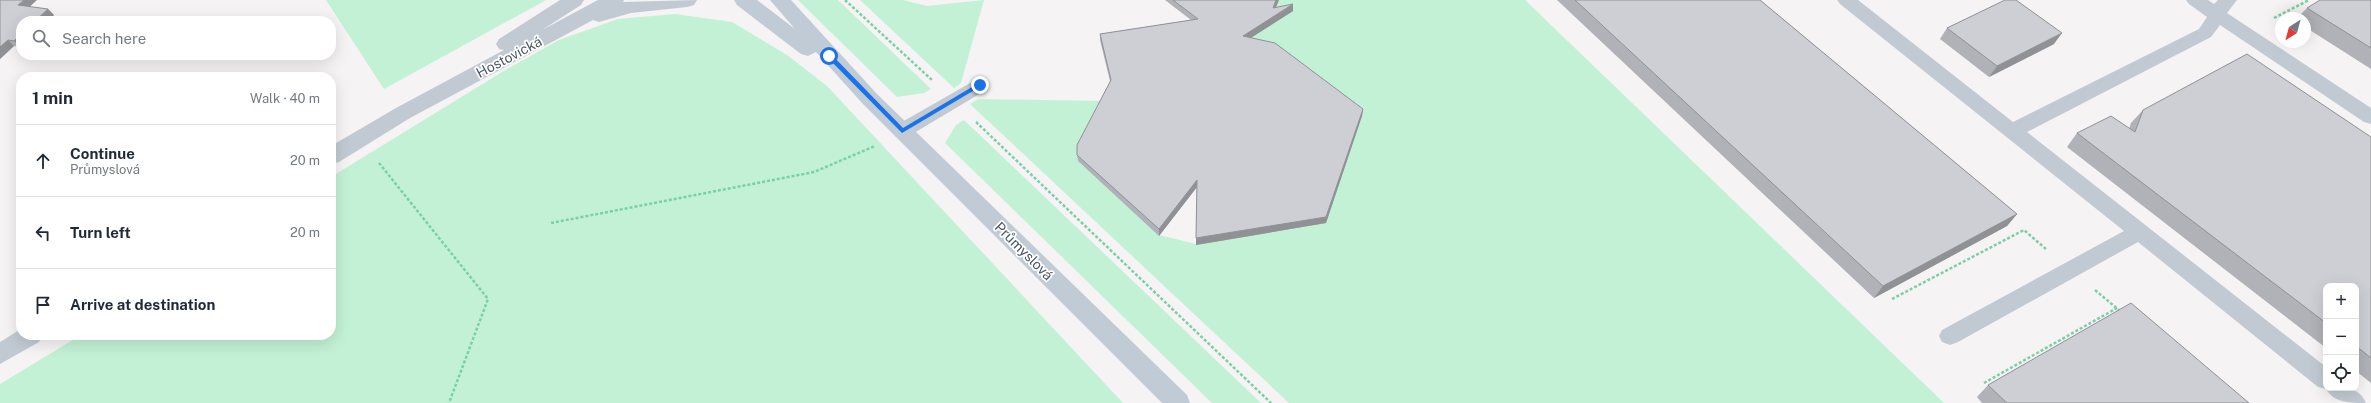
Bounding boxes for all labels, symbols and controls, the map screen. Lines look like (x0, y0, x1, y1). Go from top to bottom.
north arrow (2275, 12, 2311, 48)
search box (16, 16, 336, 60)
icon: search (30, 27, 52, 49)
text: Search here (62, 30, 146, 47)
street label: Hostovická (473, 33, 545, 81)
route start (820, 47, 838, 65)
route end (971, 76, 989, 94)
text: 1 min (32, 88, 73, 108)
text: Walk · 40 m (250, 91, 320, 106)
text: Continue (70, 145, 135, 162)
icon: ahead (32, 150, 54, 172)
text: 20 m (290, 153, 320, 168)
text: Průmyslová (70, 162, 140, 177)
street label: Průmyslová (992, 219, 1056, 283)
icon: left (32, 222, 54, 244)
text: Turn left (70, 224, 131, 241)
text: 20 m (290, 225, 320, 240)
map controls (2323, 283, 2359, 391)
button: + (2323, 283, 2359, 319)
icon: arrive (32, 294, 54, 316)
text: Arrive at destination (70, 296, 215, 313)
button: − (2323, 319, 2359, 355)
button: locate (2323, 355, 2359, 391)

